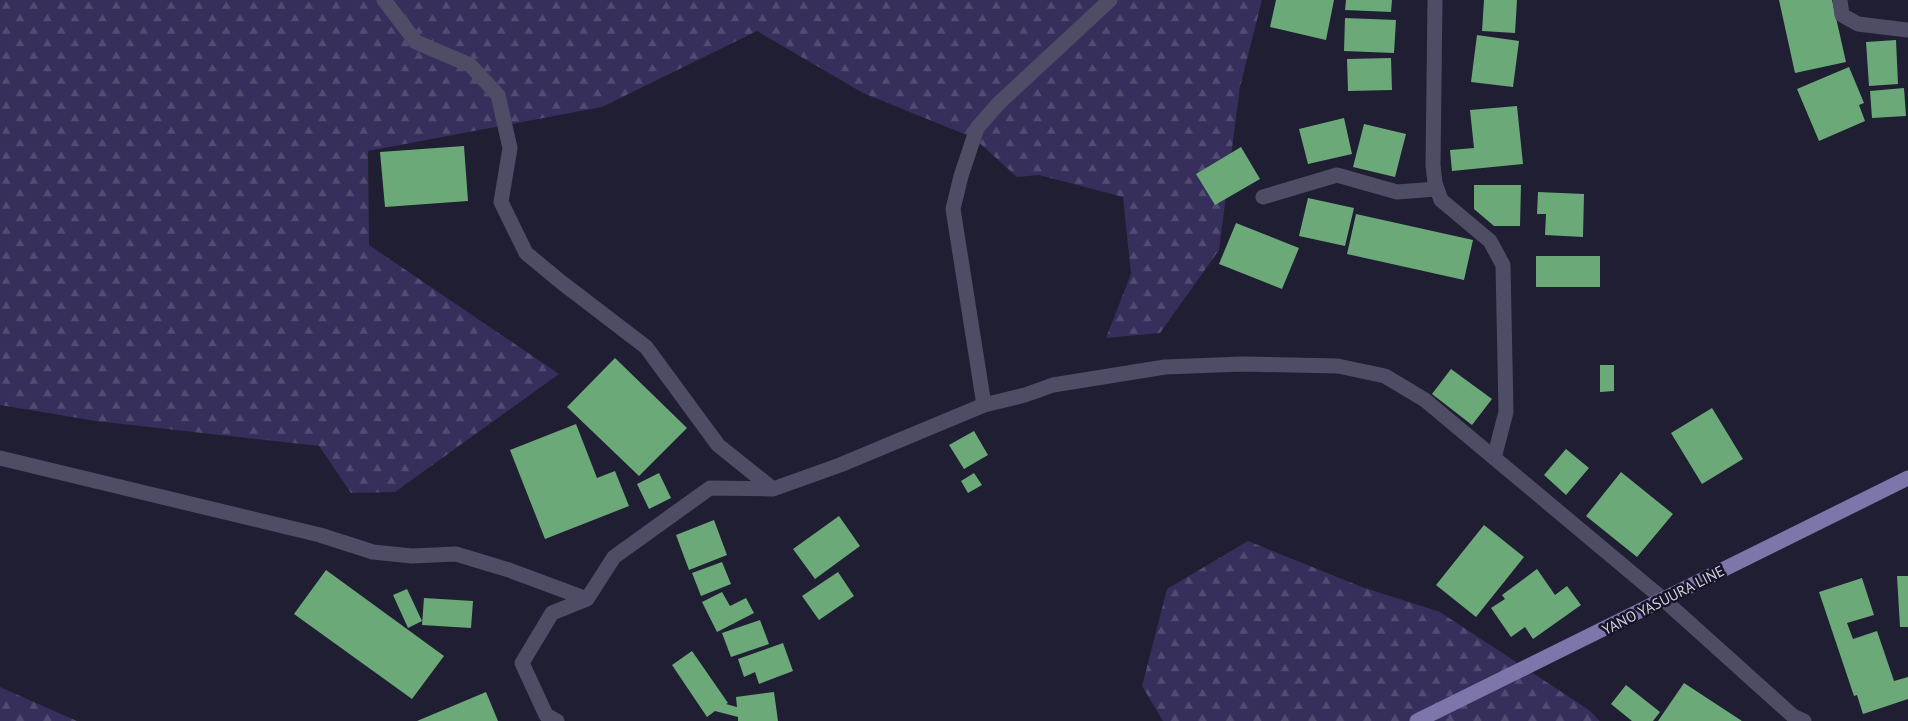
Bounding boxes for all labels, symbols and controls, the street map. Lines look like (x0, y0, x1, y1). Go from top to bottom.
street label: YANO YASUURA LINE (1599, 561, 1727, 639)

